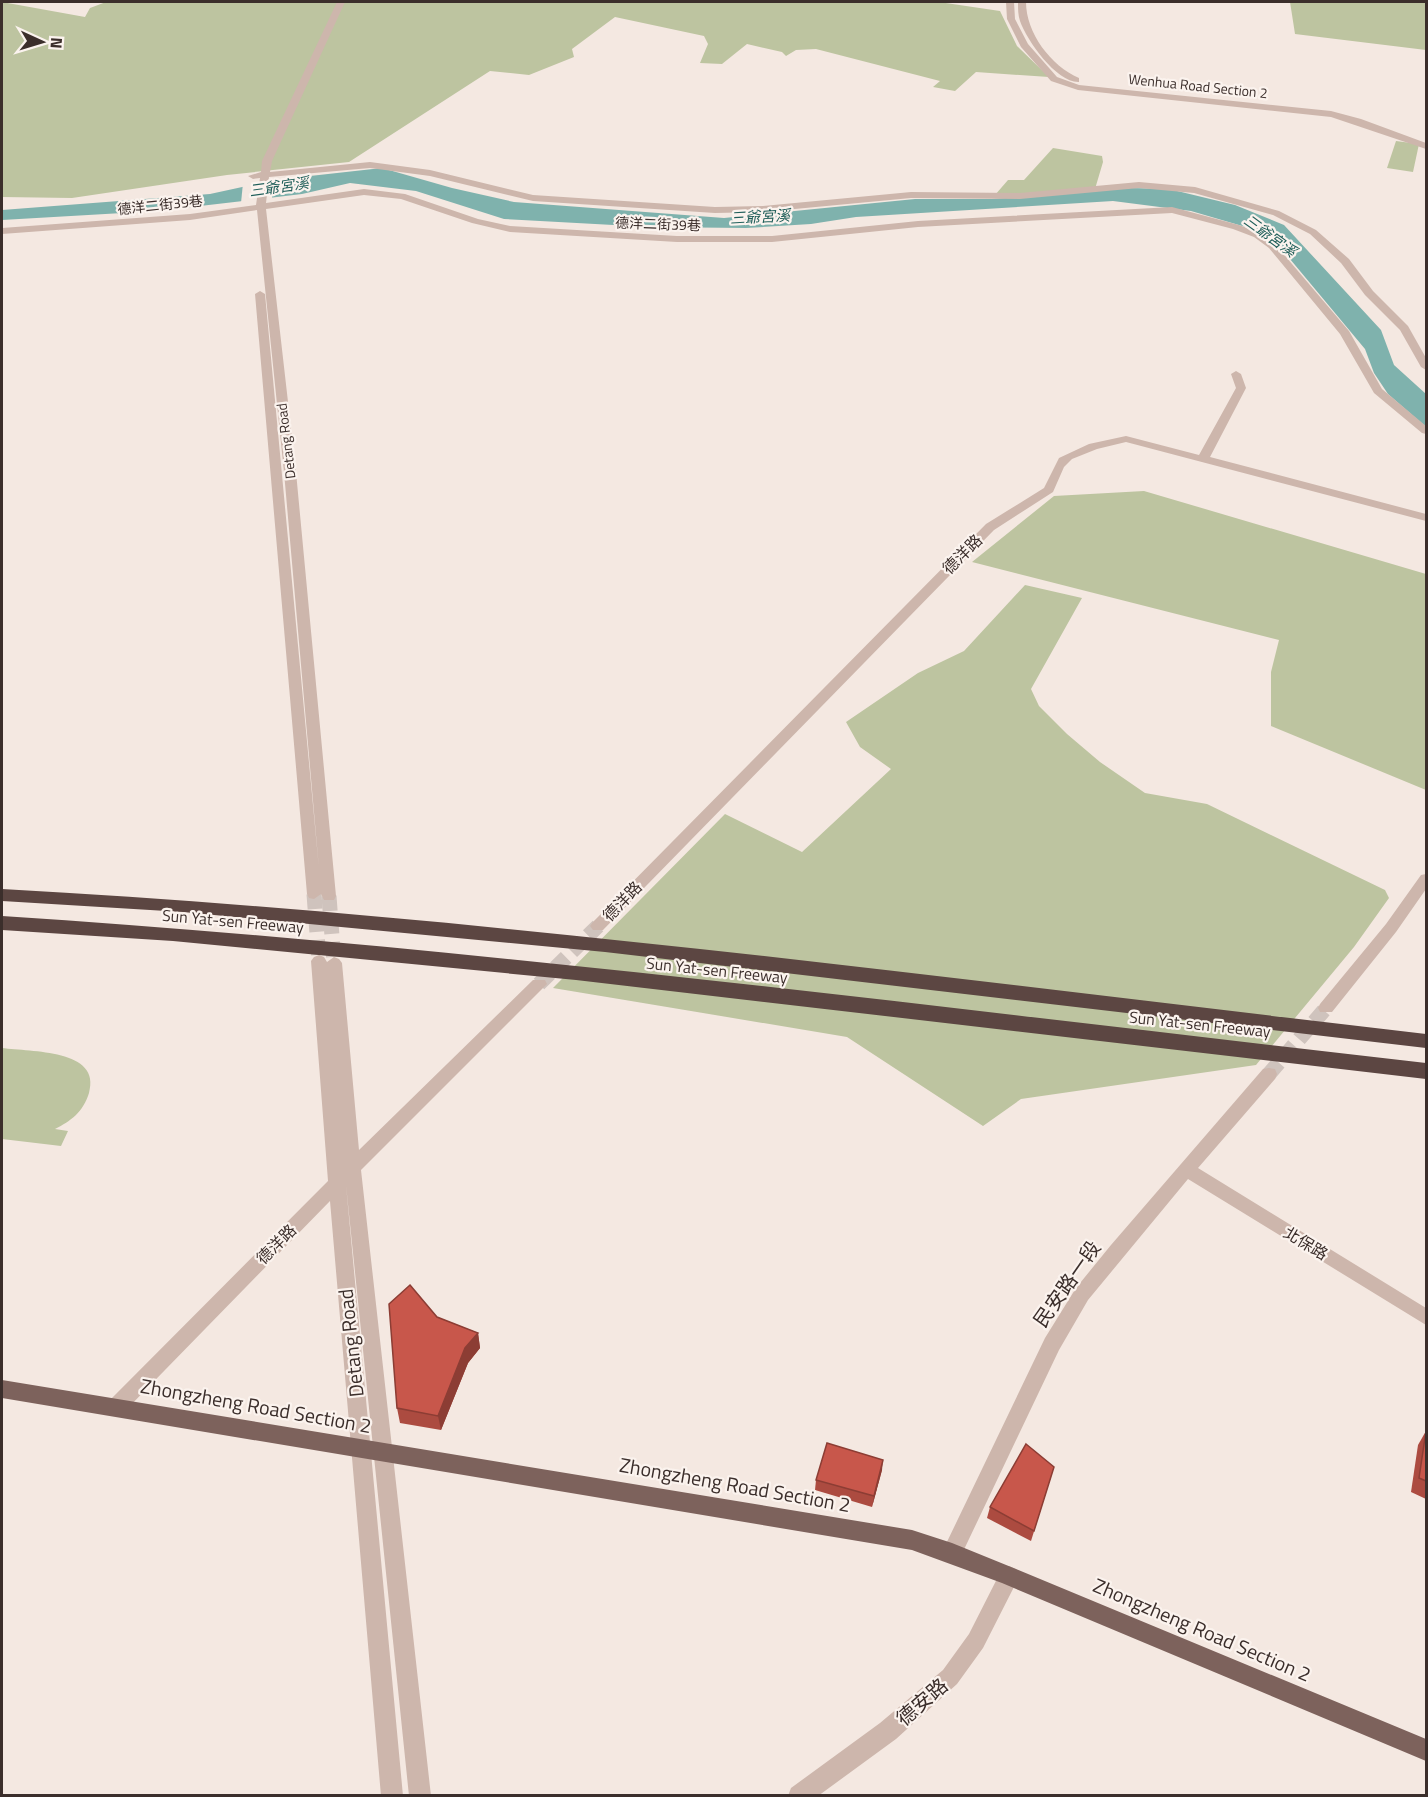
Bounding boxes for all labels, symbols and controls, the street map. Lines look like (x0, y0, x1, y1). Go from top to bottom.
north arrow (12, 12, 72, 72)
text: N (45, 37, 69, 49)
street label: Wenhua Road Section 2 (1127, 68, 1269, 103)
water label: 三爺宮溪 (248, 171, 312, 202)
street label: 德洋二街39巷 (116, 190, 204, 219)
water label: 三爺宮溪 (729, 203, 793, 230)
water label: 三爺宮溪 (1239, 209, 1303, 264)
street label: 德洋二街39巷 (615, 212, 701, 235)
street label: Detang Road (270, 402, 301, 480)
street label: 德洋路 (937, 529, 987, 579)
street label: 德洋路 (597, 875, 647, 927)
street label: Sun Yat-sen Freeway (161, 903, 305, 939)
street label: Sun Yat-sen Freeway (645, 951, 789, 989)
street label: Sun Yat-sen Freeway (1128, 1005, 1272, 1043)
street label: 德洋路 (251, 1219, 301, 1269)
street label: 北保路 (1279, 1220, 1333, 1266)
street label: 民安路一段 (1025, 1234, 1108, 1334)
street label: Detang Road (329, 1287, 372, 1399)
street label: Zhongzheng Road Section 2 (138, 1370, 374, 1441)
street label: Zhongzheng Road Section 2 (617, 1449, 853, 1520)
street label: Zhongzheng Road Section 2 (1088, 1570, 1316, 1690)
street label: 德安路 (889, 1670, 954, 1733)

